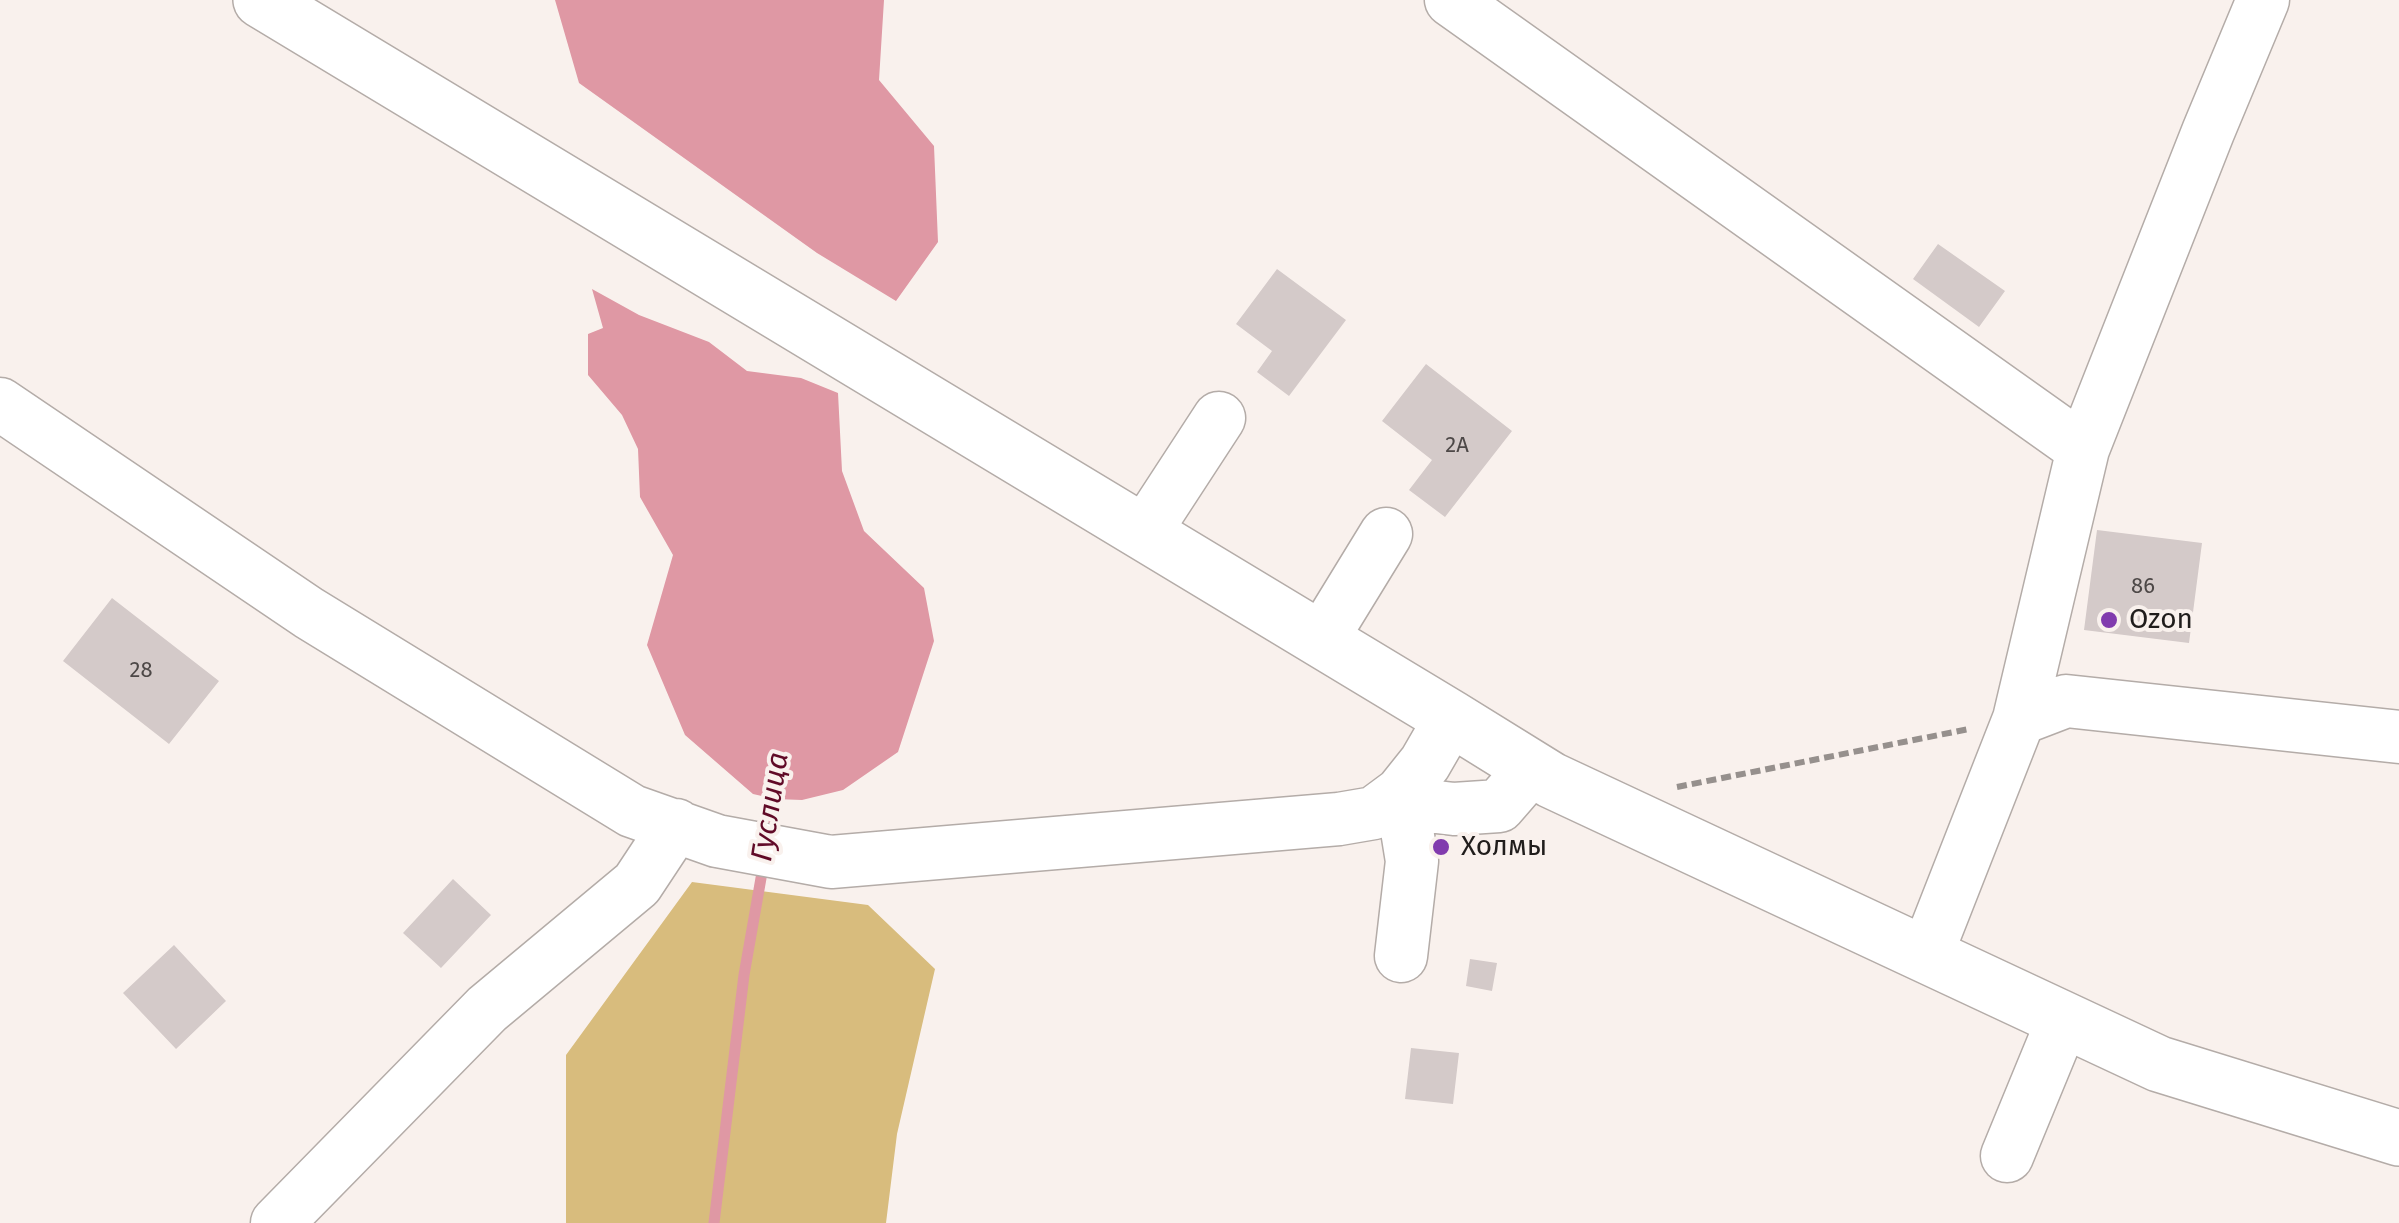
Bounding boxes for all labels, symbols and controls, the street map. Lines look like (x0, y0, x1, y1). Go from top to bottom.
house number: 2А (1445, 433, 1469, 459)
house number: 86 (2131, 574, 2155, 600)
place label: Ozon (2129, 603, 2193, 637)
marker: Ozon (2098, 609, 2120, 631)
house number: 28 (129, 658, 153, 684)
water label: Гуслица (745, 750, 797, 864)
place label: Холмы (1461, 830, 1547, 864)
marker: Холмы (1430, 836, 1452, 858)

